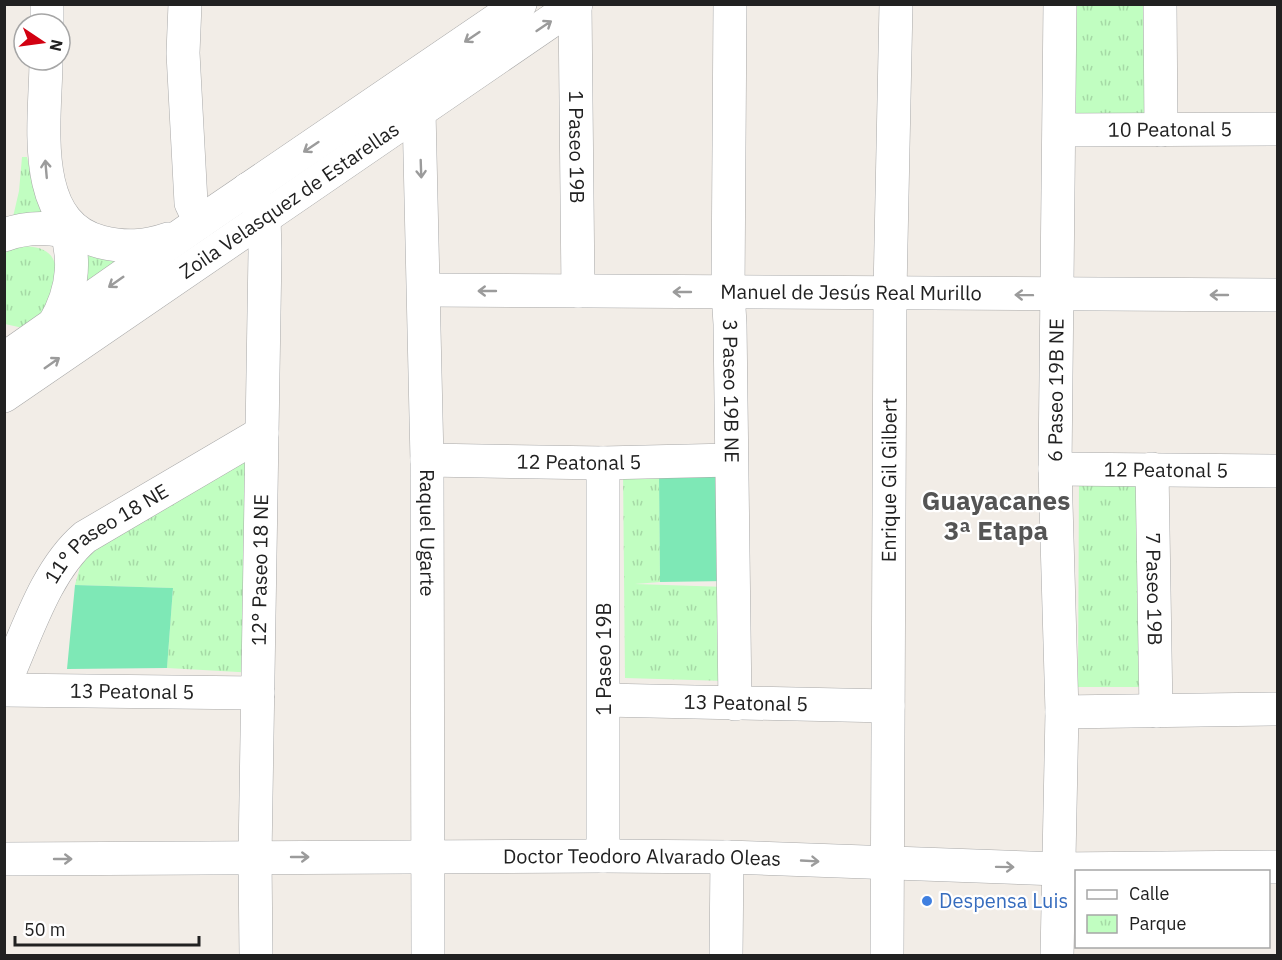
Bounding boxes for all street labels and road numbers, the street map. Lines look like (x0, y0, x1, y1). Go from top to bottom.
street label: 1 Paseo 19B (563, 90, 591, 204)
street label: Zoila Velasquez de Estarellas (174, 115, 404, 285)
street label: 10 Peatonal 5 (1108, 115, 1232, 143)
street label: Manuel de Jesús Real Murillo (720, 278, 982, 306)
street label: 6 Paseo 19B NE (1041, 318, 1070, 462)
street label: 3 Paseo 19B NE (717, 319, 746, 463)
street label: Enrique Gil Gilbert (875, 398, 903, 562)
street label: 12 Peatonal 5 (516, 448, 642, 476)
street label: 12 Peatonal 5 (1104, 455, 1228, 484)
street label: Raquel Ugarte (414, 469, 441, 597)
street label: 11° Paseo 18 NE (38, 477, 173, 588)
street label: 12° Paseo 18 NE (245, 494, 274, 646)
street label: 7 Paseo 19B (1140, 532, 1169, 646)
street label: 1 Paseo 19B (590, 602, 617, 716)
street label: 13 Peatonal 5 (70, 677, 194, 705)
street label: 13 Peatonal 5 (683, 688, 809, 717)
street label: Doctor Teodoro Alvarado Oleas (503, 842, 782, 872)

